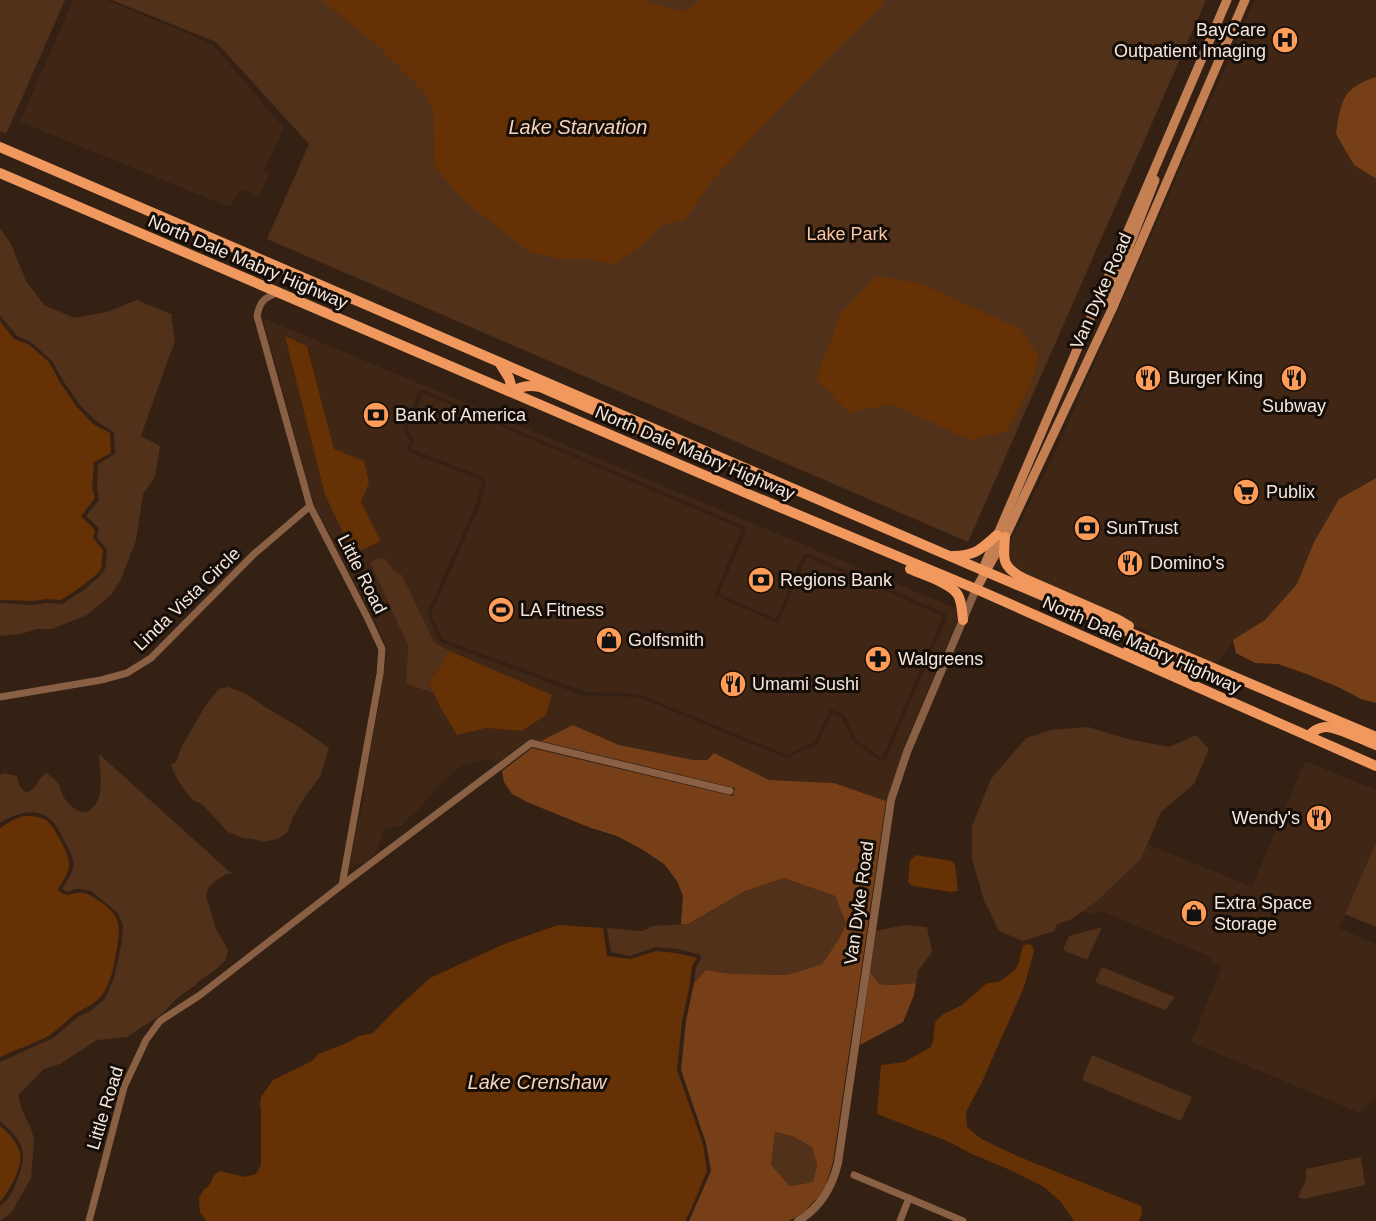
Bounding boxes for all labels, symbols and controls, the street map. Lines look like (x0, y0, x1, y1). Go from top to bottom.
place label: BayCare Outpatient Imaging (1114, 20, 1266, 61)
hospital icon: BayCare Outpatient Imaging (1270, 25, 1300, 55)
water label: Lake Starvation (509, 116, 647, 138)
street label: North Dale Mabry Highway (145, 211, 351, 313)
park label: Lake Park (806, 224, 889, 244)
street label: Van Dyke Road (1066, 230, 1136, 352)
restaurant icon: Burger King (1133, 363, 1163, 393)
restaurant icon: Subway (1279, 363, 1309, 393)
place label: Burger King (1168, 368, 1263, 388)
place label: Subway (1262, 396, 1326, 416)
bank icon: Bank of America (361, 400, 391, 430)
street label: North Dale Mabry Highway (592, 402, 798, 504)
place label: Bank of America (395, 405, 527, 425)
supermarket icon: Publix (1231, 477, 1261, 507)
place label: Publix (1266, 482, 1315, 502)
bank icon: SunTrust (1072, 513, 1102, 543)
place label: SunTrust (1106, 518, 1178, 538)
street label: Little Road (334, 531, 390, 617)
street label: Linda Vista Circle (130, 543, 244, 655)
restaurant icon: Domino's (1115, 548, 1145, 578)
place label: Domino's (1150, 553, 1224, 573)
bank icon: Regions Bank (746, 565, 776, 595)
place label: Regions Bank (780, 570, 893, 590)
street label: North Dale Mabry Highway (1040, 592, 1244, 698)
sports icon: LA Fitness (486, 595, 516, 625)
place label: LA Fitness (520, 600, 604, 620)
shop icon: Golfsmith (594, 625, 624, 655)
place label: Golfsmith (628, 630, 704, 650)
pharmacy icon: Walgreens (863, 644, 893, 674)
place label: Walgreens (898, 649, 983, 669)
restaurant icon: Umami Sushi (718, 669, 748, 699)
place label: Umami Sushi (752, 674, 859, 694)
restaurant icon: Wendy's (1304, 803, 1334, 833)
place label: Wendy's (1232, 808, 1300, 828)
street label: Van Dyke Road (840, 840, 878, 966)
place label: Extra Space Storage (1214, 893, 1312, 934)
shop icon: Extra Space Storage (1179, 898, 1209, 928)
street label: Little Road (83, 1064, 127, 1152)
water label: Lake Crenshaw (468, 1071, 608, 1093)

